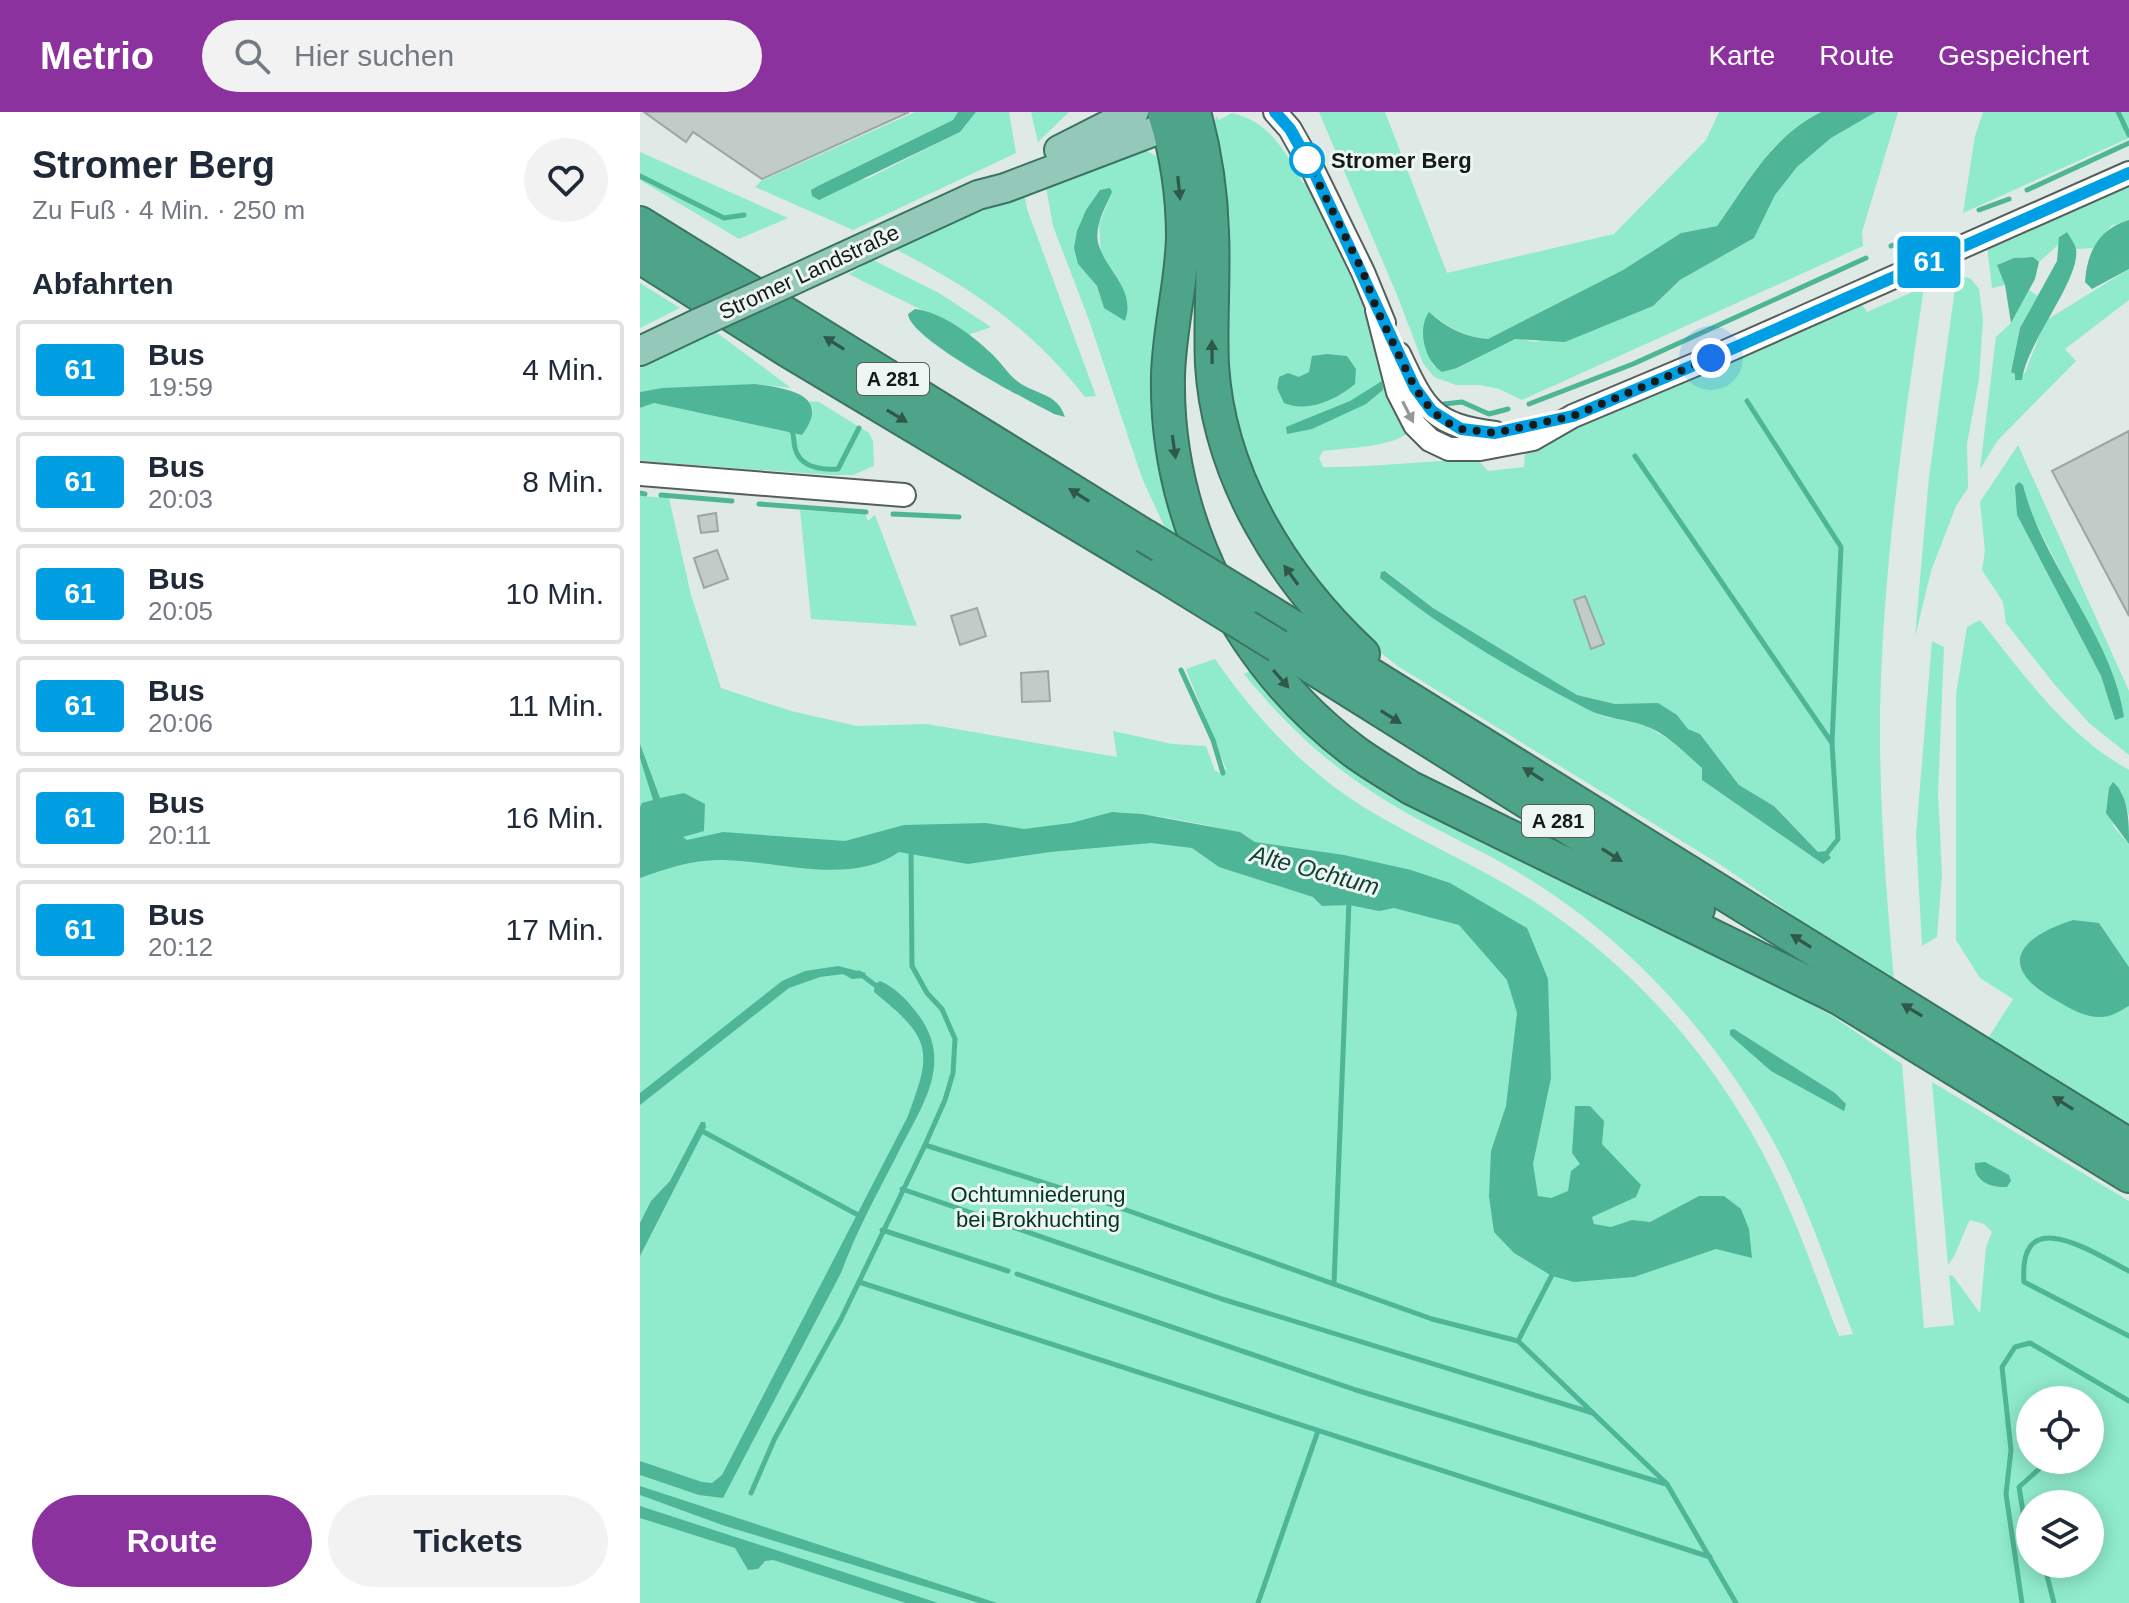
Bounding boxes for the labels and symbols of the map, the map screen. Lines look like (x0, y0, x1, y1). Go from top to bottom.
marker: Stromer Berg (1290, 143, 1324, 177)
place label: Stromer Berg (1331, 148, 1472, 173)
one-way arrow (1172, 176, 1185, 201)
street label: Stromer Landstraße (715, 219, 903, 325)
line badge: 61 (1893, 236, 1965, 288)
one-way arrow (823, 337, 845, 351)
your location (1691, 338, 1731, 378)
one-way arrow (1206, 339, 1218, 364)
road number: A 281 (857, 363, 929, 395)
one-way arrow (1401, 400, 1415, 423)
one-way arrow (886, 409, 908, 423)
one-way arrow (1168, 435, 1181, 460)
one-way arrow (1068, 488, 1090, 502)
one-way arrow (1284, 564, 1300, 585)
one-way arrow (1272, 668, 1289, 688)
one-way arrow (1381, 709, 1402, 724)
one-way arrow (1522, 766, 1543, 781)
road number: A 281 (1522, 805, 1594, 837)
water label: Alte Ochtum (1246, 839, 1382, 900)
one-way arrow (1601, 847, 1622, 862)
one-way arrow (1790, 934, 1811, 949)
one-way arrow (1901, 1004, 1923, 1018)
one-way arrow (2052, 1097, 2074, 1111)
park label: Ochtumniederung bei Brokhuchting (951, 1182, 1125, 1232)

